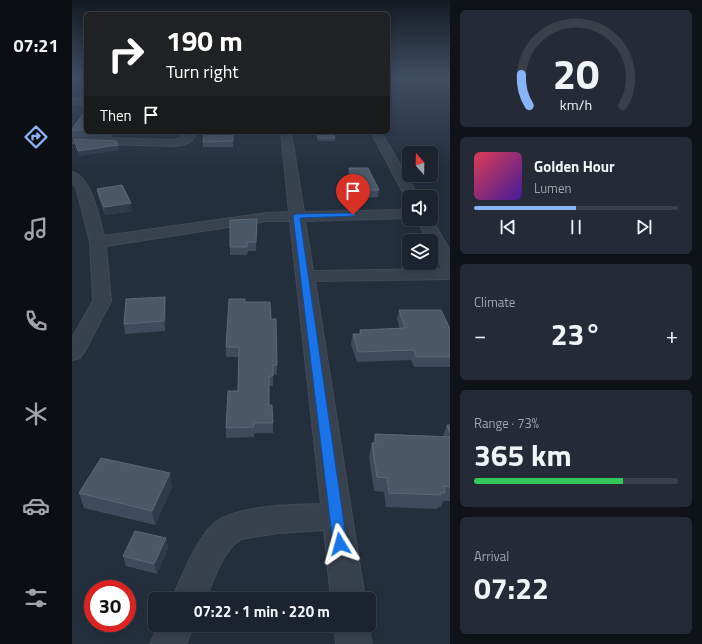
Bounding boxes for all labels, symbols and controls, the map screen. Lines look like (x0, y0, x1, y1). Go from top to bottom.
text: 190 m (166, 19, 243, 62)
icon: right (100, 28, 152, 80)
text: 07:21 (14, 32, 58, 59)
text: 20 (553, 42, 599, 105)
text: Turn right (166, 58, 239, 85)
text: km/h (560, 94, 592, 116)
text: Then (100, 104, 132, 127)
icon: arrive (140, 104, 162, 126)
icon: directions (22, 123, 50, 151)
north arrow (402, 146, 438, 182)
map controls (402, 146, 438, 270)
text: Golden Hour (534, 155, 615, 178)
pin (336, 174, 370, 215)
text: Lumen (534, 178, 571, 198)
icon: arrive (342, 180, 364, 202)
button: sound (402, 190, 438, 226)
icon: music (22, 215, 50, 243)
icon: previous (497, 216, 519, 238)
icon: pause (565, 216, 587, 238)
icon: next (633, 216, 655, 238)
button: layers (402, 234, 438, 270)
text: Climate (474, 292, 515, 312)
icon: phone (22, 307, 50, 335)
text: 23° (551, 311, 601, 357)
text: − (474, 318, 486, 352)
text: + (666, 318, 678, 352)
icon: climate (22, 400, 50, 428)
text: Range · 73% (474, 413, 539, 433)
text: 365 km (474, 432, 572, 478)
icon: car (22, 492, 50, 520)
position arrow (319, 523, 361, 565)
text: Arrival (474, 546, 509, 566)
text: 07:22 (474, 565, 549, 611)
speed limit sign: 30 (84, 580, 136, 632)
icon: filters (22, 584, 50, 612)
text: 07:22 · 1 min · 220 m (194, 600, 330, 623)

